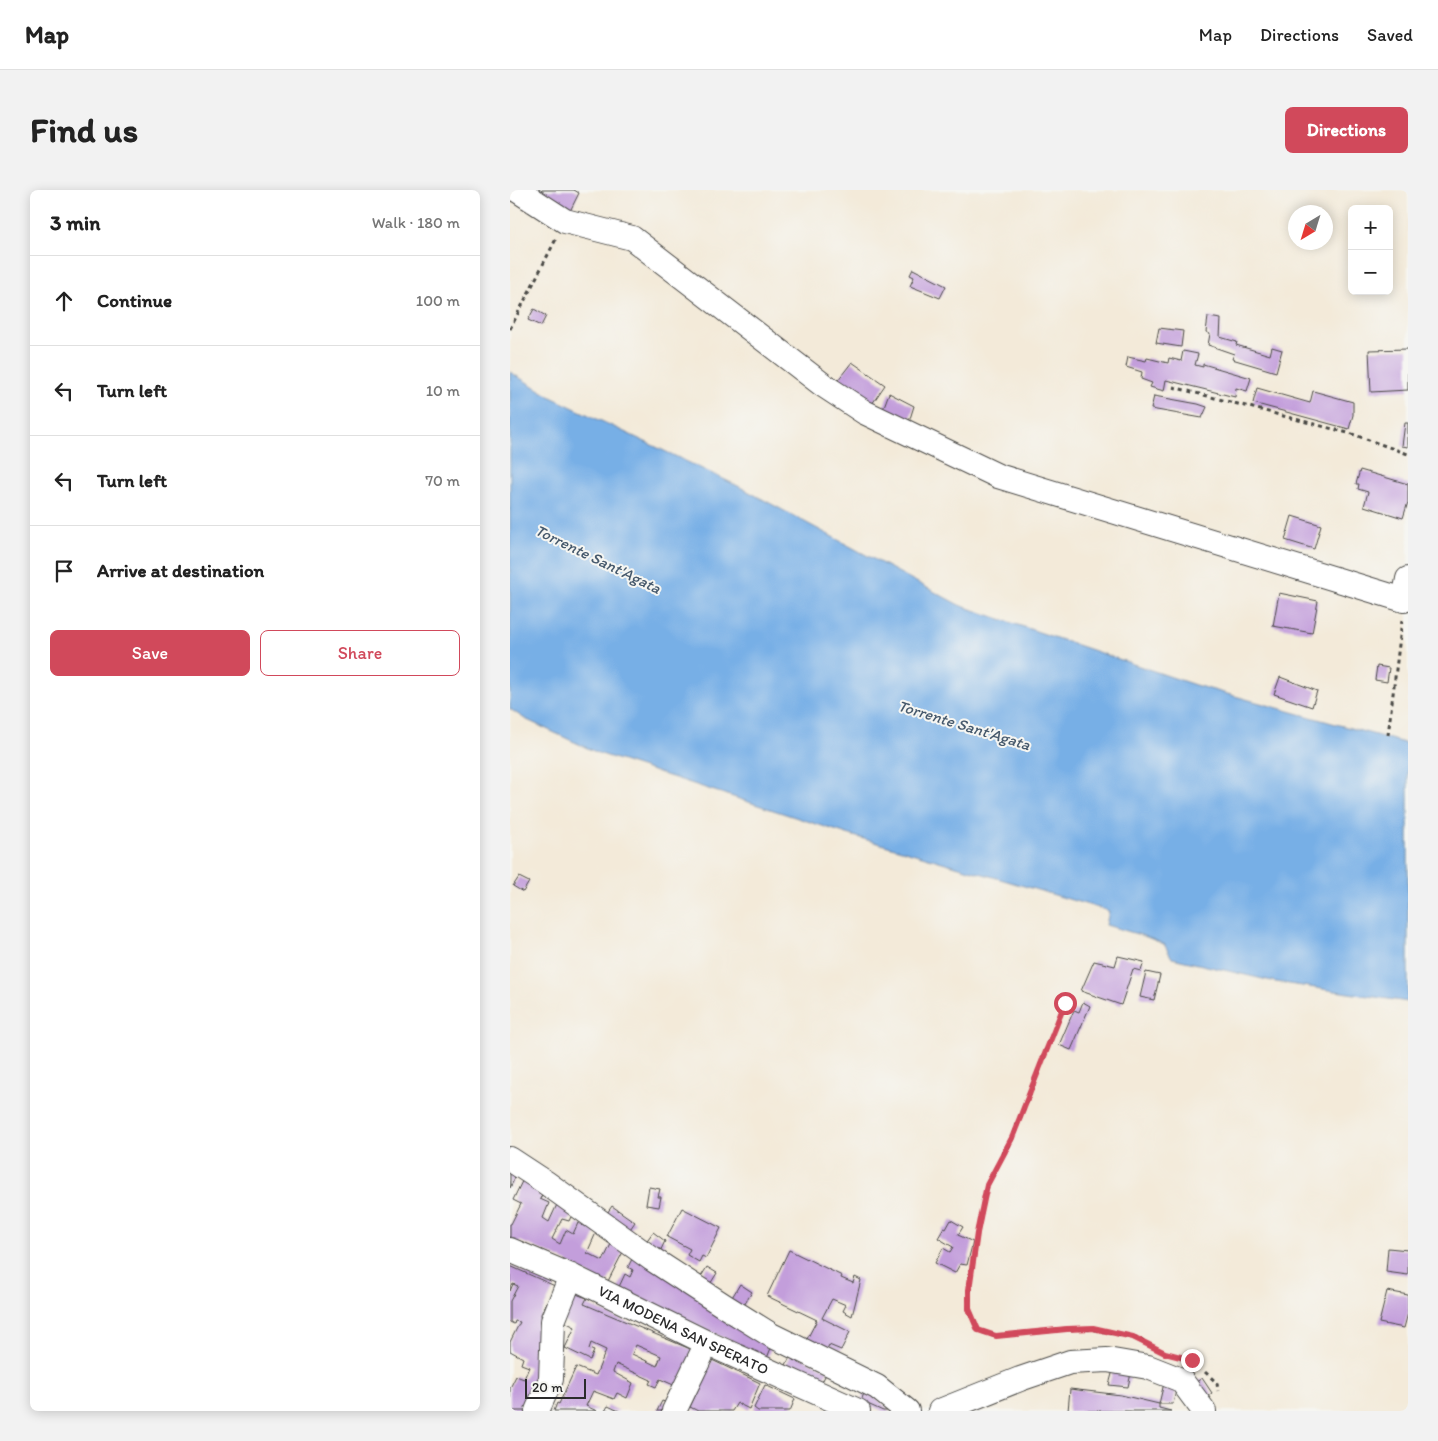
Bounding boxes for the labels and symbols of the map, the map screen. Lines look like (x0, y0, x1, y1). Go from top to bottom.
north arrow (1288, 205, 1333, 250)
water label: Torrente Sant'Agata (532, 520, 665, 598)
water label: Torrente Sant'Agata (895, 696, 1033, 754)
route start (1054, 992, 1077, 1015)
street label: VIA MODENA SAN SPERATO (595, 1282, 771, 1379)
route end (1181, 1349, 1204, 1372)
scale bar (525, 1376, 586, 1399)

